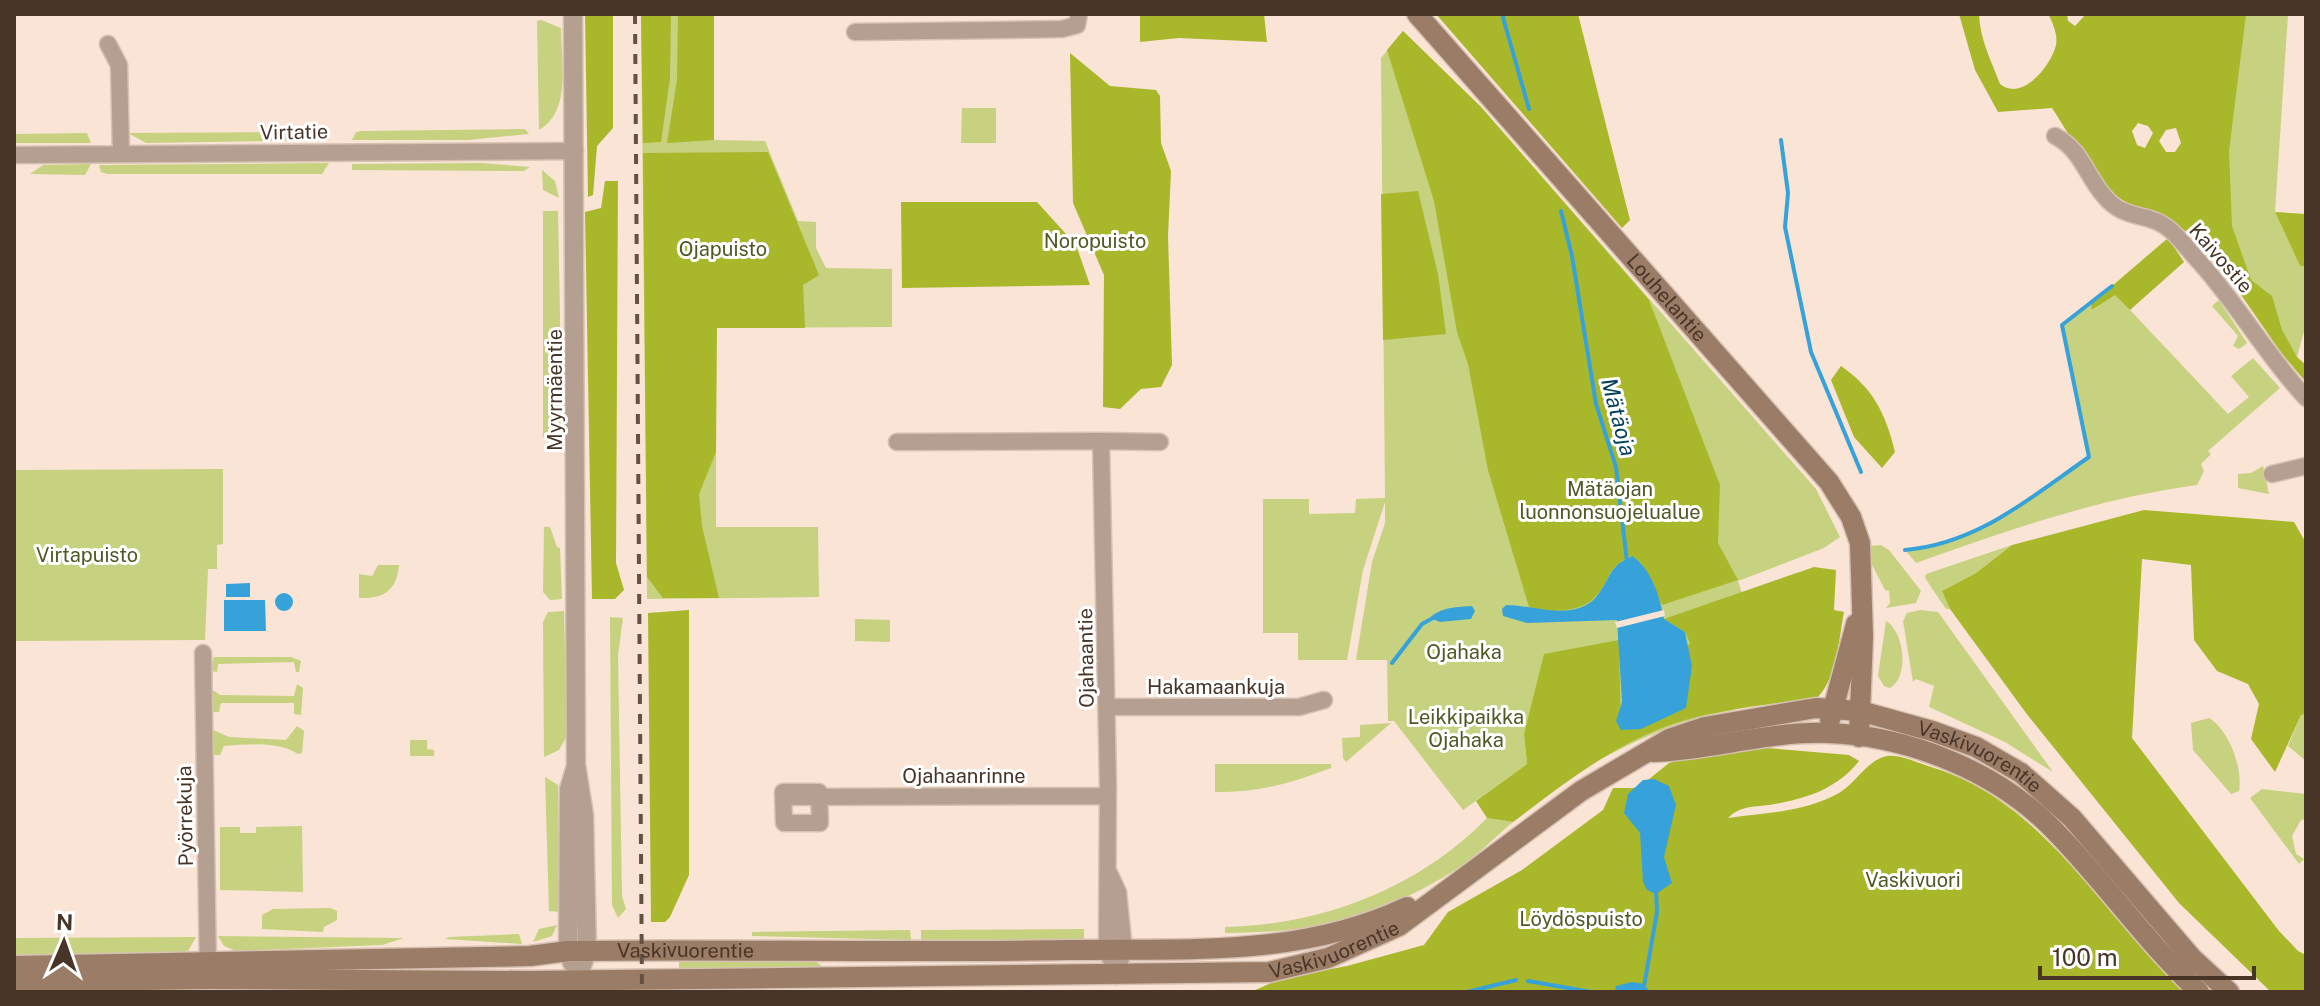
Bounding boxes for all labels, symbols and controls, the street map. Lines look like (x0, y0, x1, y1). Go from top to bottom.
street label: Virtatie (260, 119, 328, 145)
street label: Kaivostie (2184, 218, 2258, 298)
park label: Noropuisto (1044, 229, 1146, 253)
park label: Ojapuisto (679, 237, 767, 261)
street label: Louhelantie (1622, 249, 1712, 347)
street label: Myyrmäentie (543, 329, 567, 451)
water label: Mätäoja (1596, 375, 1642, 459)
park label: Mätäojan luonnonsuojelualue (1519, 477, 1701, 524)
park label: Virtapuisto (36, 543, 138, 567)
street label: Ojahaantie (1073, 608, 1099, 708)
park label: Ojahaka (1426, 640, 1502, 664)
street label: Hakamaankuja (1147, 675, 1285, 699)
park label: Leikkipaikka Ojahaka (1408, 705, 1524, 752)
street label: Vaskivuorentie (1915, 716, 2047, 798)
street label: Ojahaanrinne (902, 764, 1026, 788)
street label: Pyörrekuja (172, 765, 198, 867)
park label: Vaskivuori (1865, 868, 1961, 892)
north arrow (24, 902, 104, 982)
park label: Löydöspuisto (1519, 907, 1643, 931)
text: N (56, 909, 74, 935)
street label: Vaskivuorentie (1267, 915, 1403, 984)
scale bar (2040, 930, 2254, 980)
street label: Vaskivuorentie (617, 938, 754, 963)
text: 100 m (2052, 943, 2118, 971)

